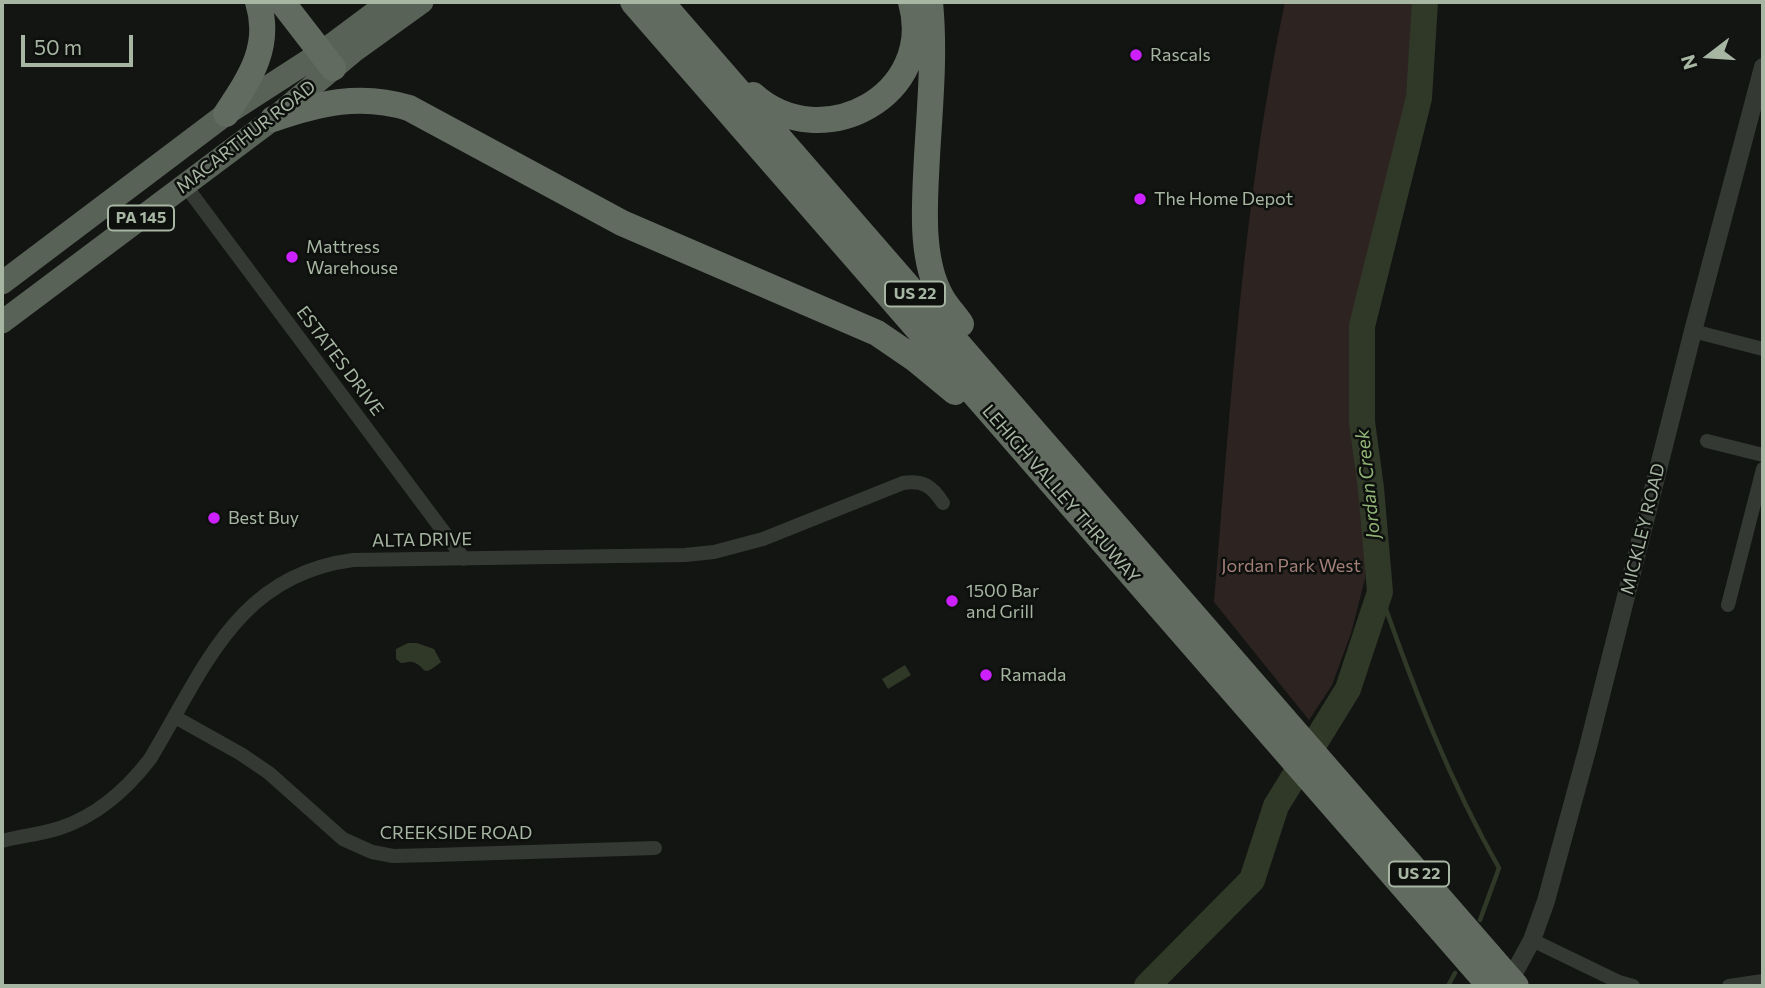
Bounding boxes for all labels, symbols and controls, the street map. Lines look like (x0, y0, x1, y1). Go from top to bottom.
scale bar (24, 21, 136, 65)
north arrow (1674, 21, 1744, 91)
text: 50 m (34, 34, 82, 59)
place label: Rascals (1150, 44, 1211, 66)
marker: Rascals (1128, 47, 1144, 63)
text: N (1675, 52, 1702, 72)
street label: MACARTHUR ROAD (172, 76, 320, 198)
place label: The Home Depot (1154, 188, 1293, 210)
marker: The Home Depot (1132, 191, 1148, 207)
road number: PA 145 (108, 206, 174, 230)
place label: Mattress Warehouse (306, 236, 398, 278)
marker: Mattress Warehouse (284, 249, 300, 265)
road number: US 22 (885, 282, 945, 306)
street label: ESTATES DRIVE (292, 302, 388, 420)
street label: LEHIGH VALLEY THRUWAY (978, 400, 1144, 588)
water label: Jordan Creek (1351, 428, 1385, 540)
street label: MICKLEY ROAD (1616, 461, 1670, 597)
place label: Best Buy (228, 507, 299, 529)
marker: Best Buy (206, 510, 222, 526)
street label: ALTA DRIVE (372, 528, 472, 552)
park label: Jordan Park West (1221, 555, 1361, 577)
place label: 1500 Bar and Grill (966, 580, 1039, 622)
marker: 1500 Bar and Grill (944, 593, 960, 609)
place label: Ramada (1000, 664, 1066, 686)
marker: Ramada (978, 667, 994, 683)
street label: CREEKSIDE ROAD (380, 822, 532, 844)
road number: US 22 (1389, 862, 1449, 887)

